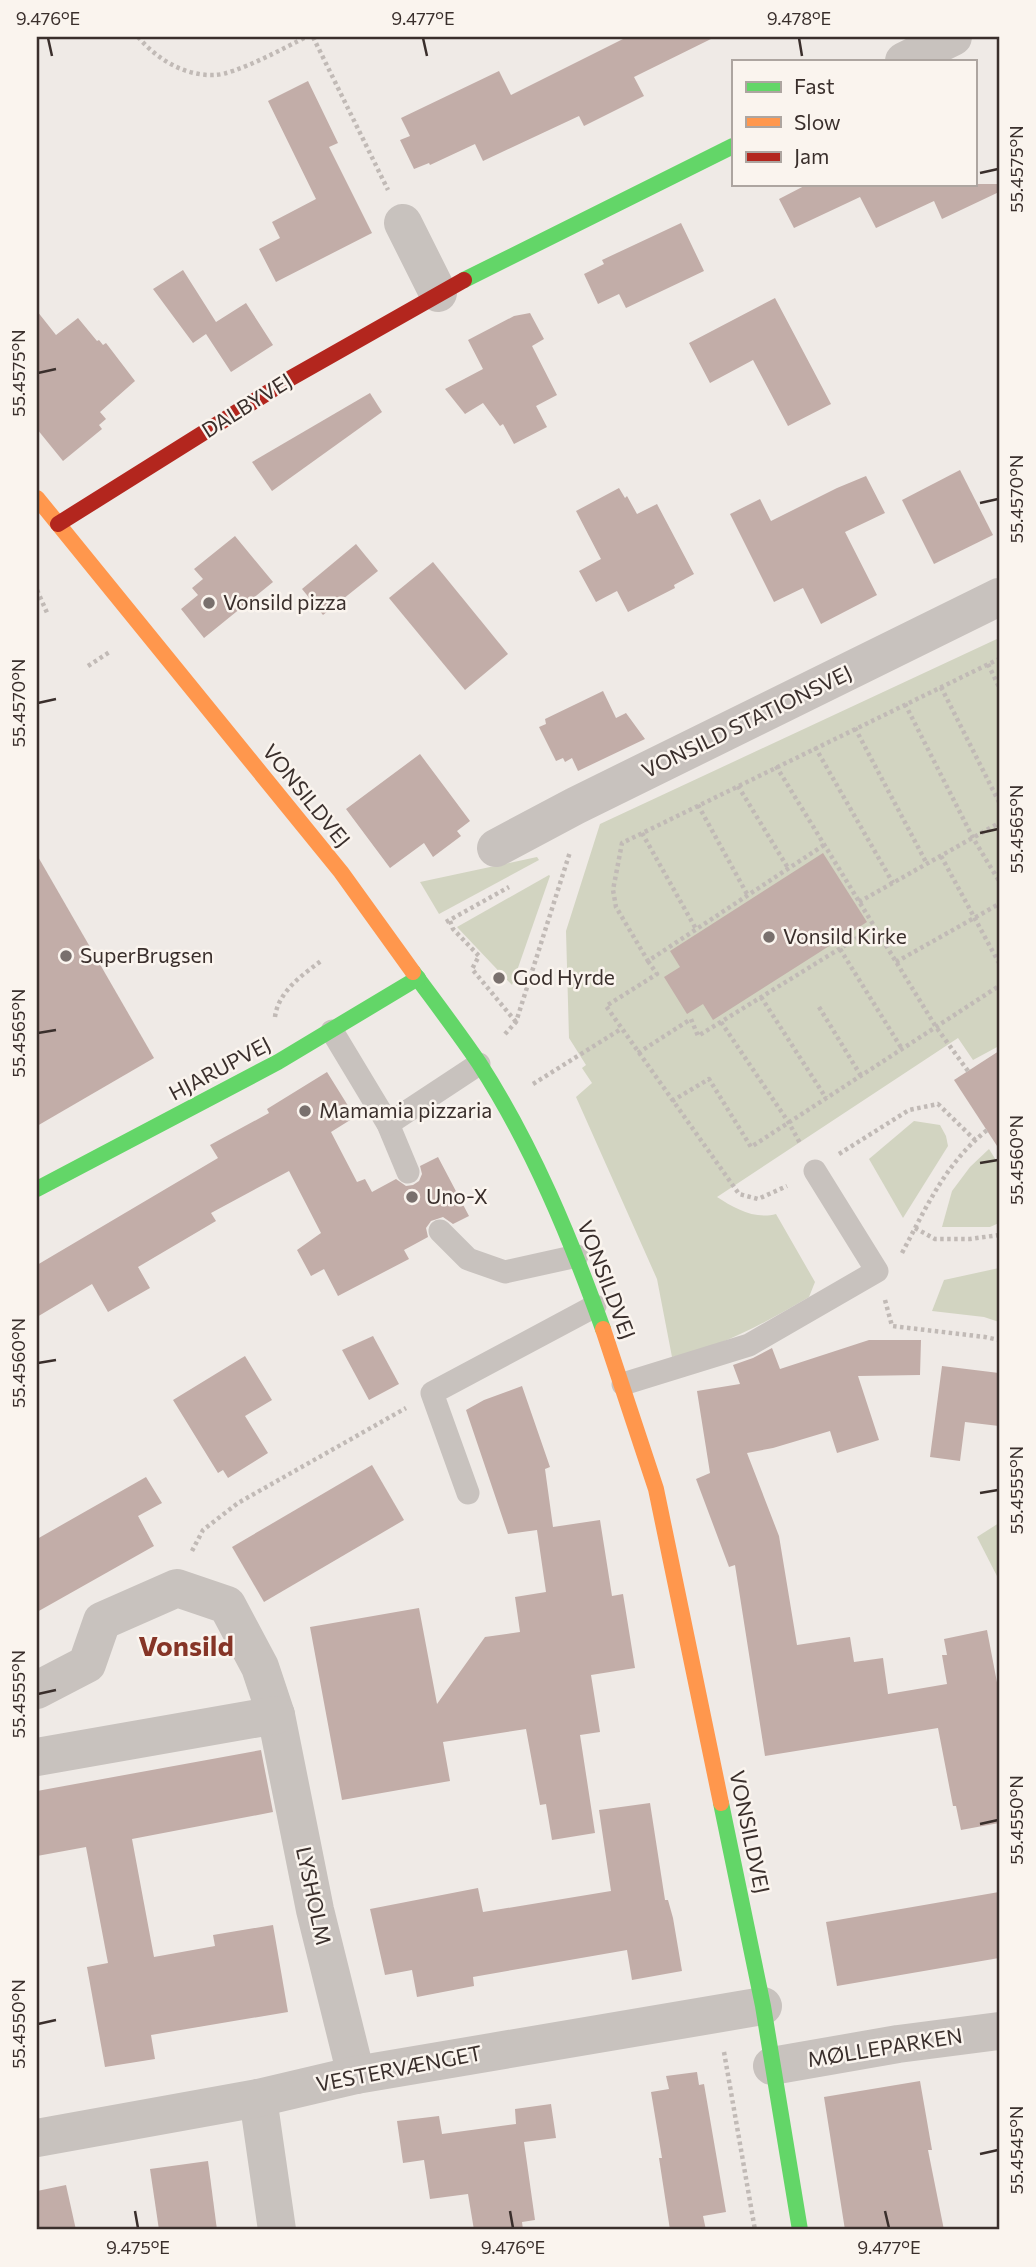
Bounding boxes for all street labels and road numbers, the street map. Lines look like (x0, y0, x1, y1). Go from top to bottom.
street label: DALBYVEJ (197, 367, 296, 442)
street label: VONSILD STATIONSVEJ (637, 659, 855, 782)
street label: VONSILDVEJ (258, 739, 356, 852)
street label: HJARUPVEJ (164, 1030, 274, 1105)
street label: VONSILDVEJ (573, 1217, 642, 1342)
street label: VONSILDVEJ (725, 1768, 776, 1896)
street label: LYSHOLM (292, 1844, 337, 1947)
street label: MØLLEPARKEN (806, 2022, 964, 2071)
street label: VESTERVÆNGET (314, 2039, 484, 2096)

